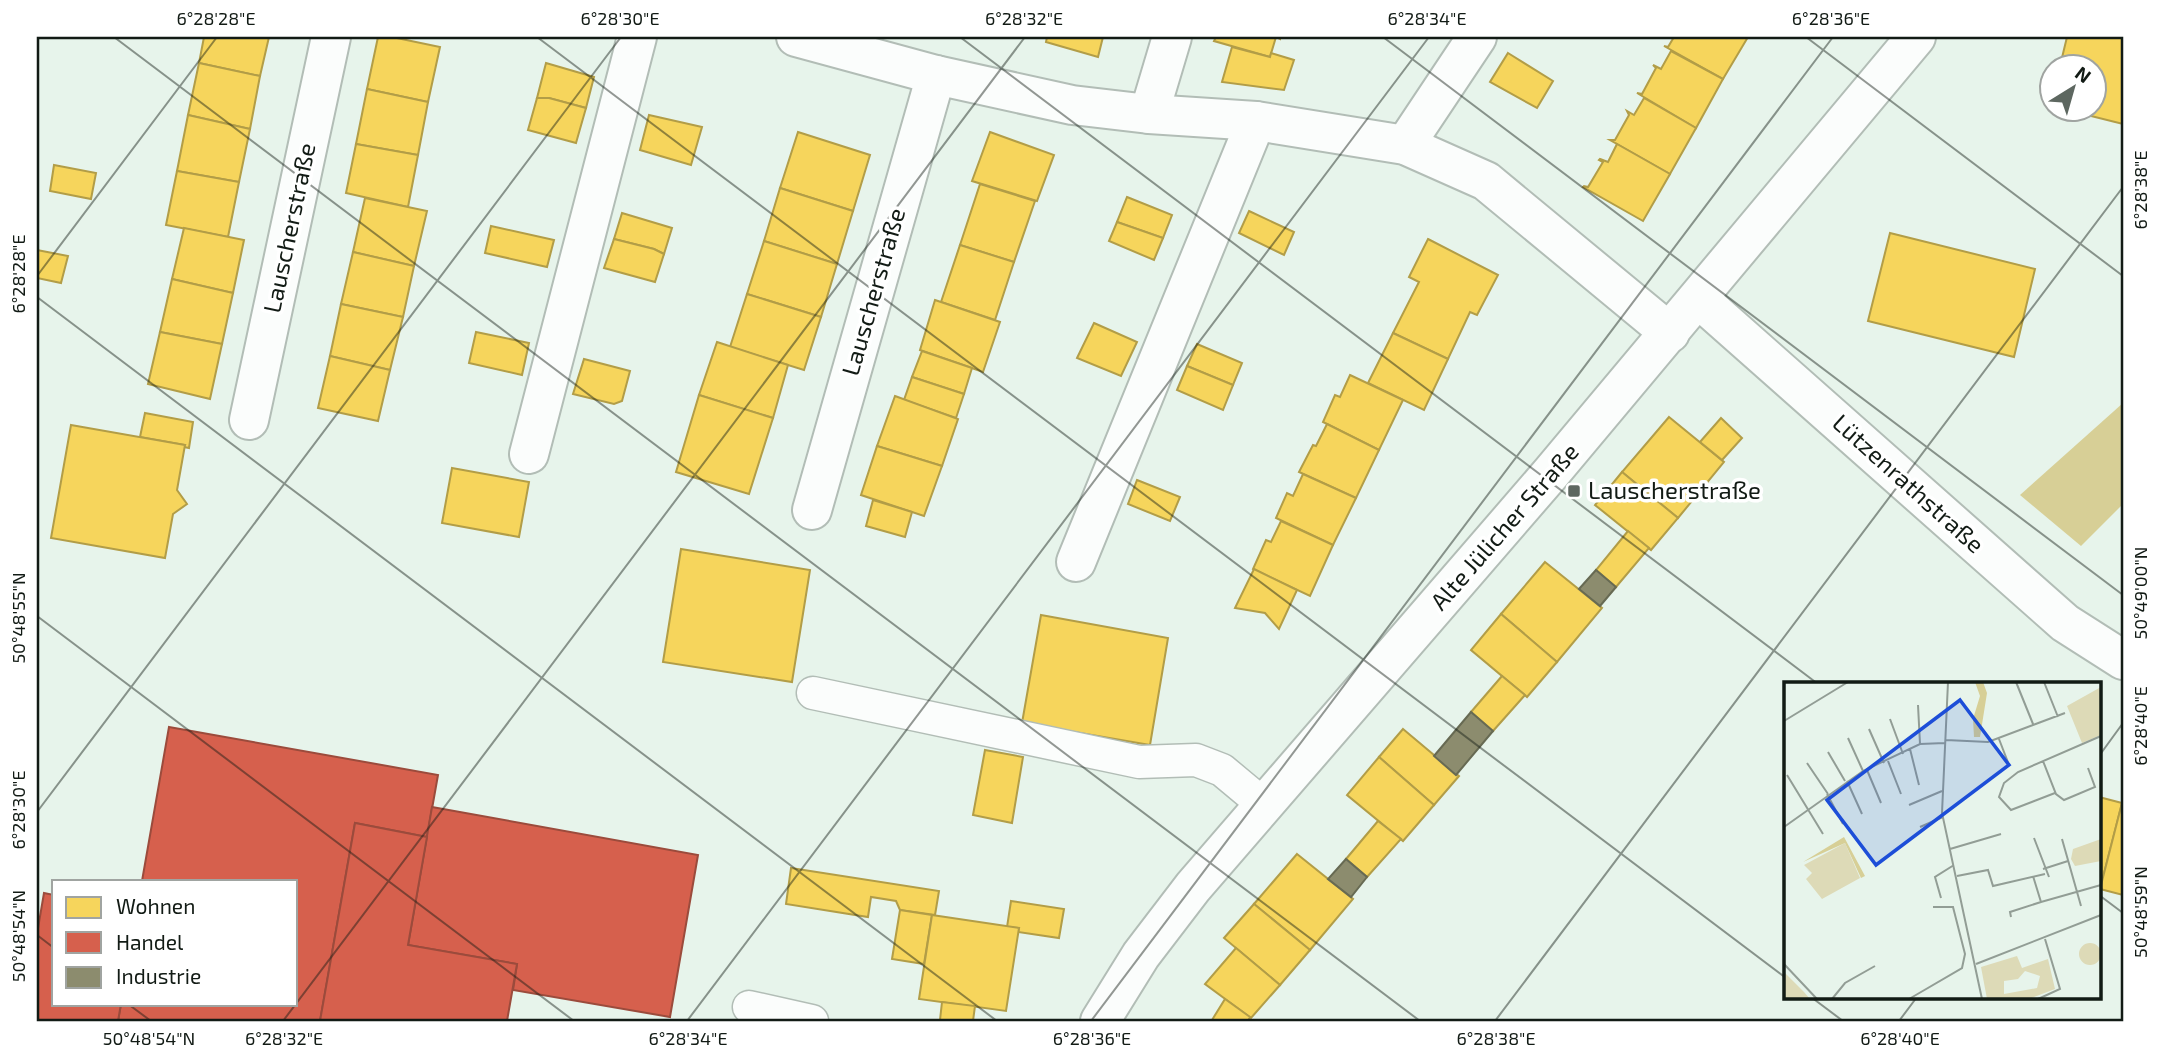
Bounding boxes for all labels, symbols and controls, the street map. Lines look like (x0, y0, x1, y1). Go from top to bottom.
text: 6°28'28"E (176, 7, 256, 29)
text: 6°28'30"E (581, 7, 659, 29)
text: 6°28'32"E (985, 7, 1063, 29)
text: 6°28'34"E (1387, 7, 1467, 29)
text: 6°28'36"E (1792, 7, 1870, 29)
north arrow (2038, 52, 2108, 122)
text: N (2071, 61, 2096, 87)
street label: Lauscherstraße (256, 140, 321, 315)
text: 6°28'38"E (2129, 150, 2151, 230)
street label: Lauscherstraße (835, 205, 910, 379)
text: 6°28'28"E (7, 234, 29, 314)
street label: Lützenrathstraße (1827, 407, 1991, 558)
street label: Alte Jülicher Straße (1424, 437, 1584, 615)
place label: Lauscherstraße (1588, 475, 1761, 504)
marker: Lauscherstraße (1566, 483, 1582, 499)
text: 50°49'00"N (2129, 547, 2151, 639)
text: 50°48'55"N (7, 572, 29, 664)
inset map (1784, 682, 2100, 998)
text: 6°28'40"E (2129, 686, 2151, 766)
text: 6°28'30"E (7, 771, 29, 849)
text: 50°48'59"N (2129, 866, 2151, 958)
legend (52, 880, 298, 1006)
text: 50°48'54"N (7, 890, 29, 982)
text: Wohnen (116, 893, 195, 918)
text: Handel (116, 929, 184, 954)
text: Industrie (116, 963, 201, 988)
text: 50°48'54"N (103, 1027, 195, 1049)
text: 6°28'32"E (245, 1027, 323, 1049)
text: 6°28'34"E (648, 1027, 728, 1049)
text: 6°28'36"E (1053, 1027, 1131, 1049)
text: 6°28'38"E (1456, 1027, 1536, 1049)
text: 6°28'40"E (1860, 1027, 1940, 1049)

